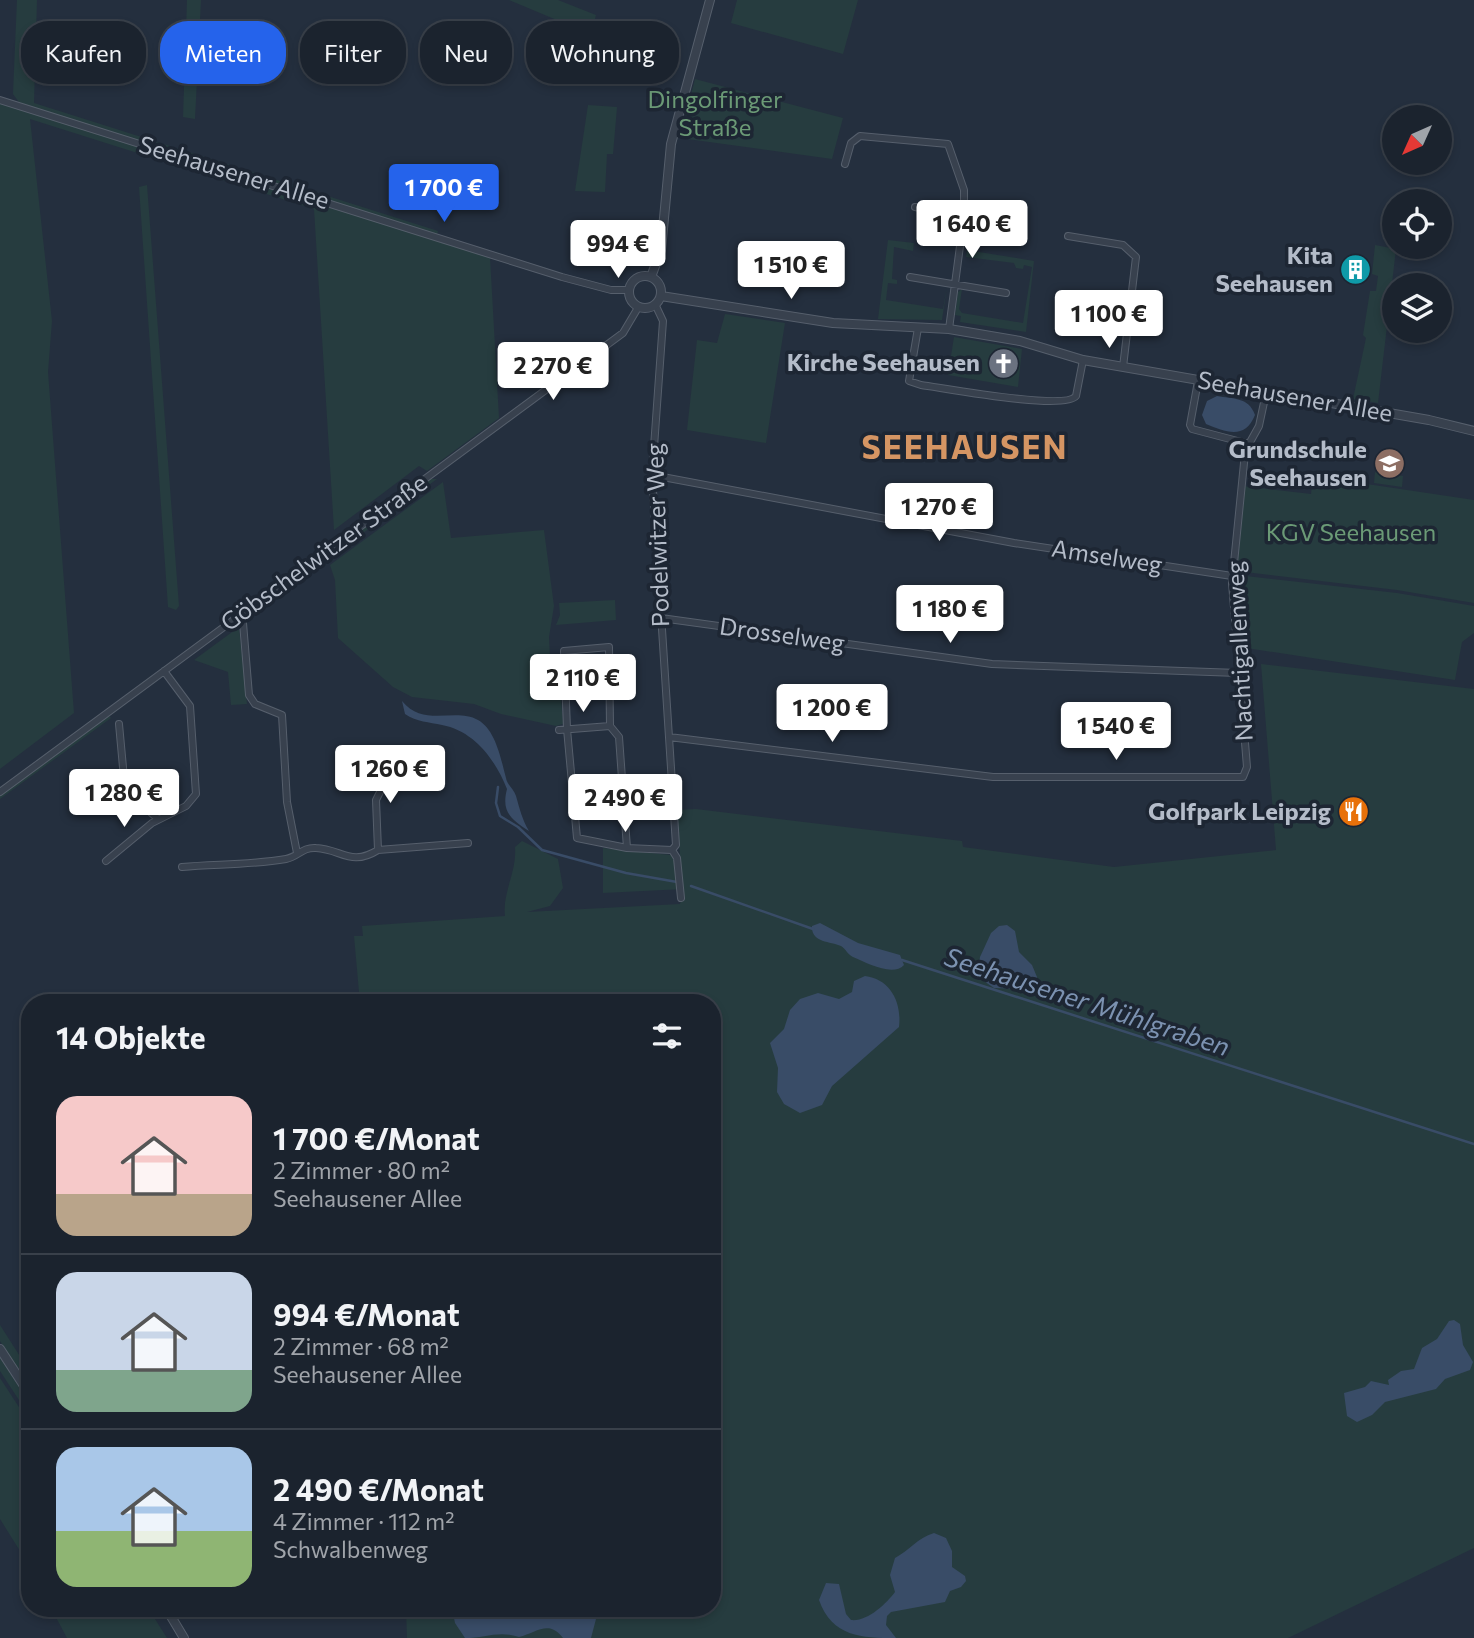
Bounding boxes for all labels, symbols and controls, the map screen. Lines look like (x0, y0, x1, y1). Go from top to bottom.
chip: Kaufen (21, 21, 146, 84)
chip: Mieten (160, 21, 286, 84)
chip: Filter (300, 21, 406, 84)
chip: Neu (420, 21, 512, 84)
chip: Wohnung (526, 21, 679, 84)
park label: Dingolfinger Straße (647, 84, 783, 141)
north arrow (1382, 105, 1452, 175)
map controls (1382, 105, 1452, 343)
street label: Seehausener Allee (136, 129, 333, 214)
pin: 1 700 € (379, 164, 509, 224)
text: 1 700 € (405, 173, 483, 201)
button: locate (1382, 189, 1452, 259)
pin: 1 640 € (907, 201, 1037, 260)
text: 1 640 € (933, 209, 1011, 237)
pin: 994 € (569, 220, 667, 280)
text: 994 € (586, 229, 650, 257)
place label: Kita Seehausen (1215, 240, 1333, 297)
pin: 1 510 € (726, 242, 856, 301)
text: 1 510 € (754, 250, 828, 278)
building icon: Kita Seehausen (1339, 253, 1373, 287)
button: layers (1382, 273, 1452, 343)
pin: 1 100 € (1044, 290, 1174, 350)
text: 1 100 € (1071, 299, 1147, 327)
pin: 2 270 € (488, 342, 618, 402)
church icon: Kirche Seehausen (986, 346, 1020, 380)
place label: Kirche Seehausen (787, 347, 980, 376)
text: 2 270 € (514, 351, 592, 379)
street label: Seehausener Allee (1196, 364, 1395, 427)
district label: SEEHAUSEN (861, 426, 1069, 466)
place label: Grundschule Seehausen (1228, 434, 1367, 491)
street label: Podelwitzer Weg (639, 443, 674, 628)
school or university icon: Grundschule Seehausen (1373, 447, 1407, 481)
street label: Göbschelwitzer Straße (214, 467, 432, 636)
pin: 1 270 € (874, 484, 1004, 543)
text: 1 270 € (901, 492, 977, 520)
park label: KGV Seehausen (1266, 517, 1436, 546)
street label: Amselweg (1050, 532, 1165, 579)
street label: Nachtigallenweg (1219, 560, 1258, 742)
pin: 1 180 € (885, 586, 1015, 645)
text: 1 180 € (912, 594, 988, 622)
street label: Drosselweg (718, 610, 847, 657)
pin: 2 110 € (518, 654, 648, 714)
text: 2 110 € (546, 663, 620, 691)
pin: 1 200 € (767, 684, 897, 744)
text: 1 200 € (793, 693, 871, 721)
pin: 1 540 € (1051, 702, 1181, 762)
text: 1 540 € (1077, 711, 1155, 739)
pin: 1 260 € (325, 746, 455, 805)
text: 1 260 € (351, 754, 429, 782)
pin: 1 280 € (59, 770, 189, 829)
pin: 2 490 € (560, 774, 690, 834)
text: 1 280 € (85, 778, 163, 806)
text: 2 490 € (584, 783, 666, 811)
restaurant icon: Golfpark Leipzig (1337, 795, 1371, 829)
place label: Golfpark Leipzig (1148, 796, 1331, 825)
water label: Seehausener Mühlgraben (941, 940, 1234, 1061)
icon: filters (648, 1017, 686, 1055)
text: 14 Objekte (56, 1018, 206, 1055)
text: 1 700 €/Monat (273, 1119, 480, 1156)
icon: home (112, 1124, 196, 1208)
text: 2 Zimmer · 80 m² (273, 1156, 450, 1184)
text: Seehausener Allee (273, 1184, 462, 1212)
text: 994 €/Monat (273, 1295, 460, 1332)
icon: home (112, 1300, 196, 1384)
text: 2 Zimmer · 68 m² (273, 1332, 449, 1360)
text: Seehausener Allee (273, 1360, 462, 1388)
text: 2 490 €/Monat (273, 1470, 484, 1507)
icon: home (112, 1475, 196, 1559)
text: 4 Zimmer · 112 m² (273, 1507, 454, 1535)
text: Schwalbenweg (273, 1535, 428, 1563)

